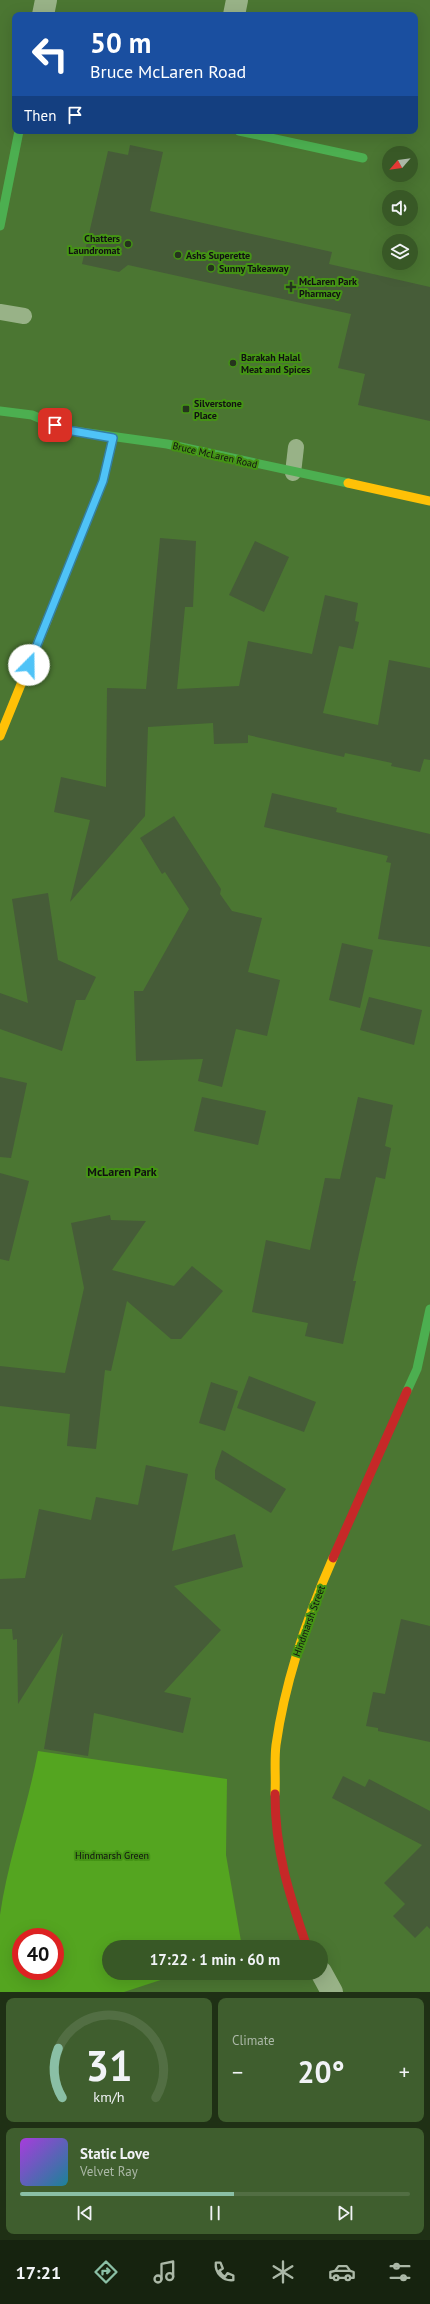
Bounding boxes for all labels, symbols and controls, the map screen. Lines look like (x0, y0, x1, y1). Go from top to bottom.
text: 50 m (90, 24, 151, 61)
icon: left (24, 28, 76, 80)
text: Bruce McLaren Road (90, 60, 246, 83)
icon: arrive (64, 104, 86, 126)
text: Then (24, 106, 56, 125)
north arrow (382, 146, 418, 182)
map controls (382, 146, 418, 270)
button: sound (382, 190, 418, 226)
place label: Chatters Laundromat (68, 232, 121, 257)
button: layers (382, 234, 418, 270)
marker: Chatters Laundromat (123, 239, 133, 249)
place label: Ashs Superette (186, 249, 250, 262)
marker: Ashs Superette (173, 250, 183, 260)
place label: Sunny Takeaway (219, 262, 289, 275)
marker: Sunny Takeaway (206, 263, 216, 273)
place label: McLaren Park Pharmacy (299, 275, 357, 300)
marker: McLaren Park Pharmacy (286, 282, 296, 292)
place label: Barakah Halal Meat and Spices (241, 351, 310, 376)
marker: Barakah Halal Meat and Spices (228, 358, 238, 368)
place label: Silverstone Place (194, 397, 242, 422)
marker: Silverstone Place (181, 404, 191, 414)
pin (38, 408, 72, 442)
icon: arrive (44, 414, 66, 436)
street label: Bruce McLaren Road (171, 439, 259, 471)
position arrow (8, 644, 50, 686)
district label: McLaren Park (87, 1164, 157, 1179)
street label: Hindmarsh Street (290, 1583, 328, 1658)
park label: Hindmarsh Green (75, 1849, 149, 1862)
speed limit sign: 40 (12, 1928, 64, 1980)
text: 17:22 · 1 min · 60 m (150, 1950, 280, 1969)
text: Climate (232, 2032, 275, 2049)
text: 31 (85, 2039, 133, 2092)
text: 20° (297, 2052, 345, 2091)
text: − (232, 2058, 243, 2086)
text: + (399, 2058, 410, 2086)
text: km/h (93, 2087, 125, 2106)
text: Static Love (80, 2144, 150, 2163)
text: Velvet Ray (80, 2163, 138, 2180)
icon: previous (74, 2202, 96, 2224)
icon: pause (204, 2202, 226, 2224)
icon: next (334, 2202, 356, 2224)
icon: directions (92, 2258, 120, 2286)
icon: music (151, 2258, 179, 2286)
icon: phone (210, 2258, 238, 2286)
icon: climate (269, 2258, 297, 2286)
icon: car (328, 2258, 356, 2286)
icon: filters (386, 2258, 414, 2286)
text: 17:21 (15, 2261, 61, 2284)

